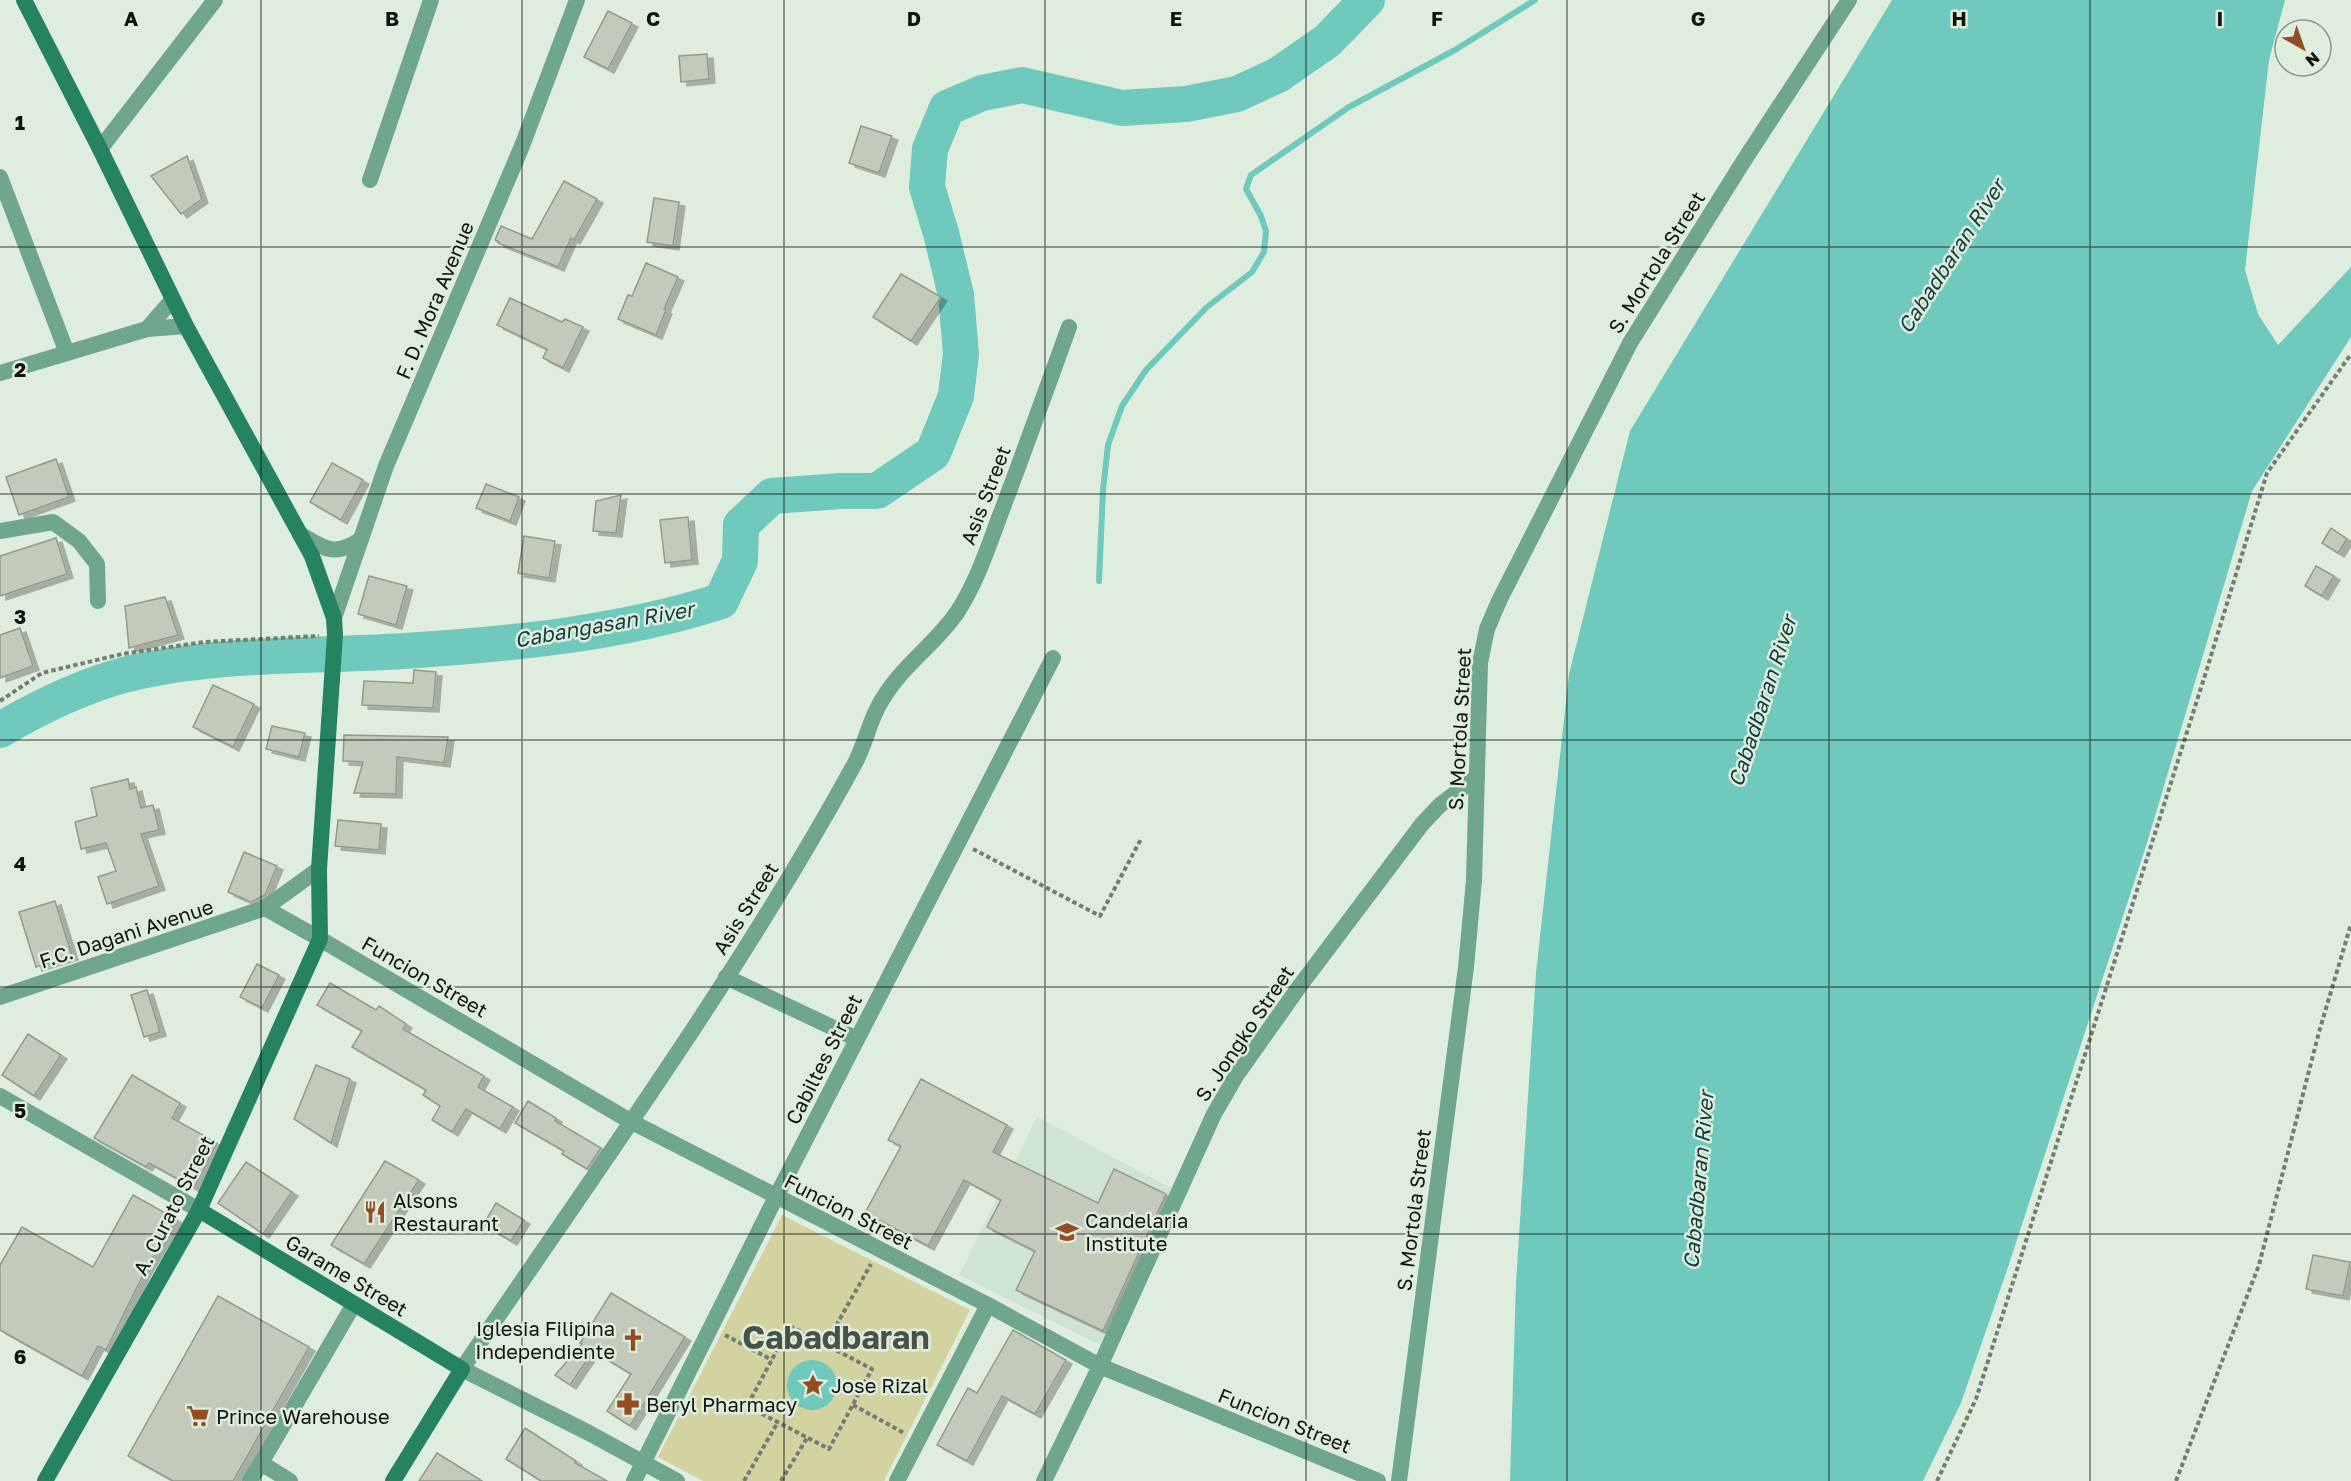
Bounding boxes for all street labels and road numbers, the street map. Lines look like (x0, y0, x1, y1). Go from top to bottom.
street label: S. Mortola Street (1603, 187, 1709, 337)
street label: F. D. Mora Avenue (390, 218, 478, 382)
street label: Asis Street (955, 442, 1015, 548)
street label: S. Mortola Street (1443, 647, 1475, 811)
street label: Asis Street (707, 858, 783, 958)
street label: F.C. Dagani Avenue (36, 894, 216, 972)
street label: Funcion Street (358, 930, 492, 1022)
street label: S. Jongko Street (1190, 961, 1298, 1105)
street label: Cabiltes Street (780, 990, 866, 1128)
street label: S. Mortola Street (1391, 1128, 1435, 1292)
street label: A. Curato Street (128, 1131, 218, 1279)
street label: Funcion Street (781, 1168, 917, 1254)
street label: Garame Street (282, 1229, 412, 1321)
street label: Funcion Street (1215, 1382, 1355, 1458)

